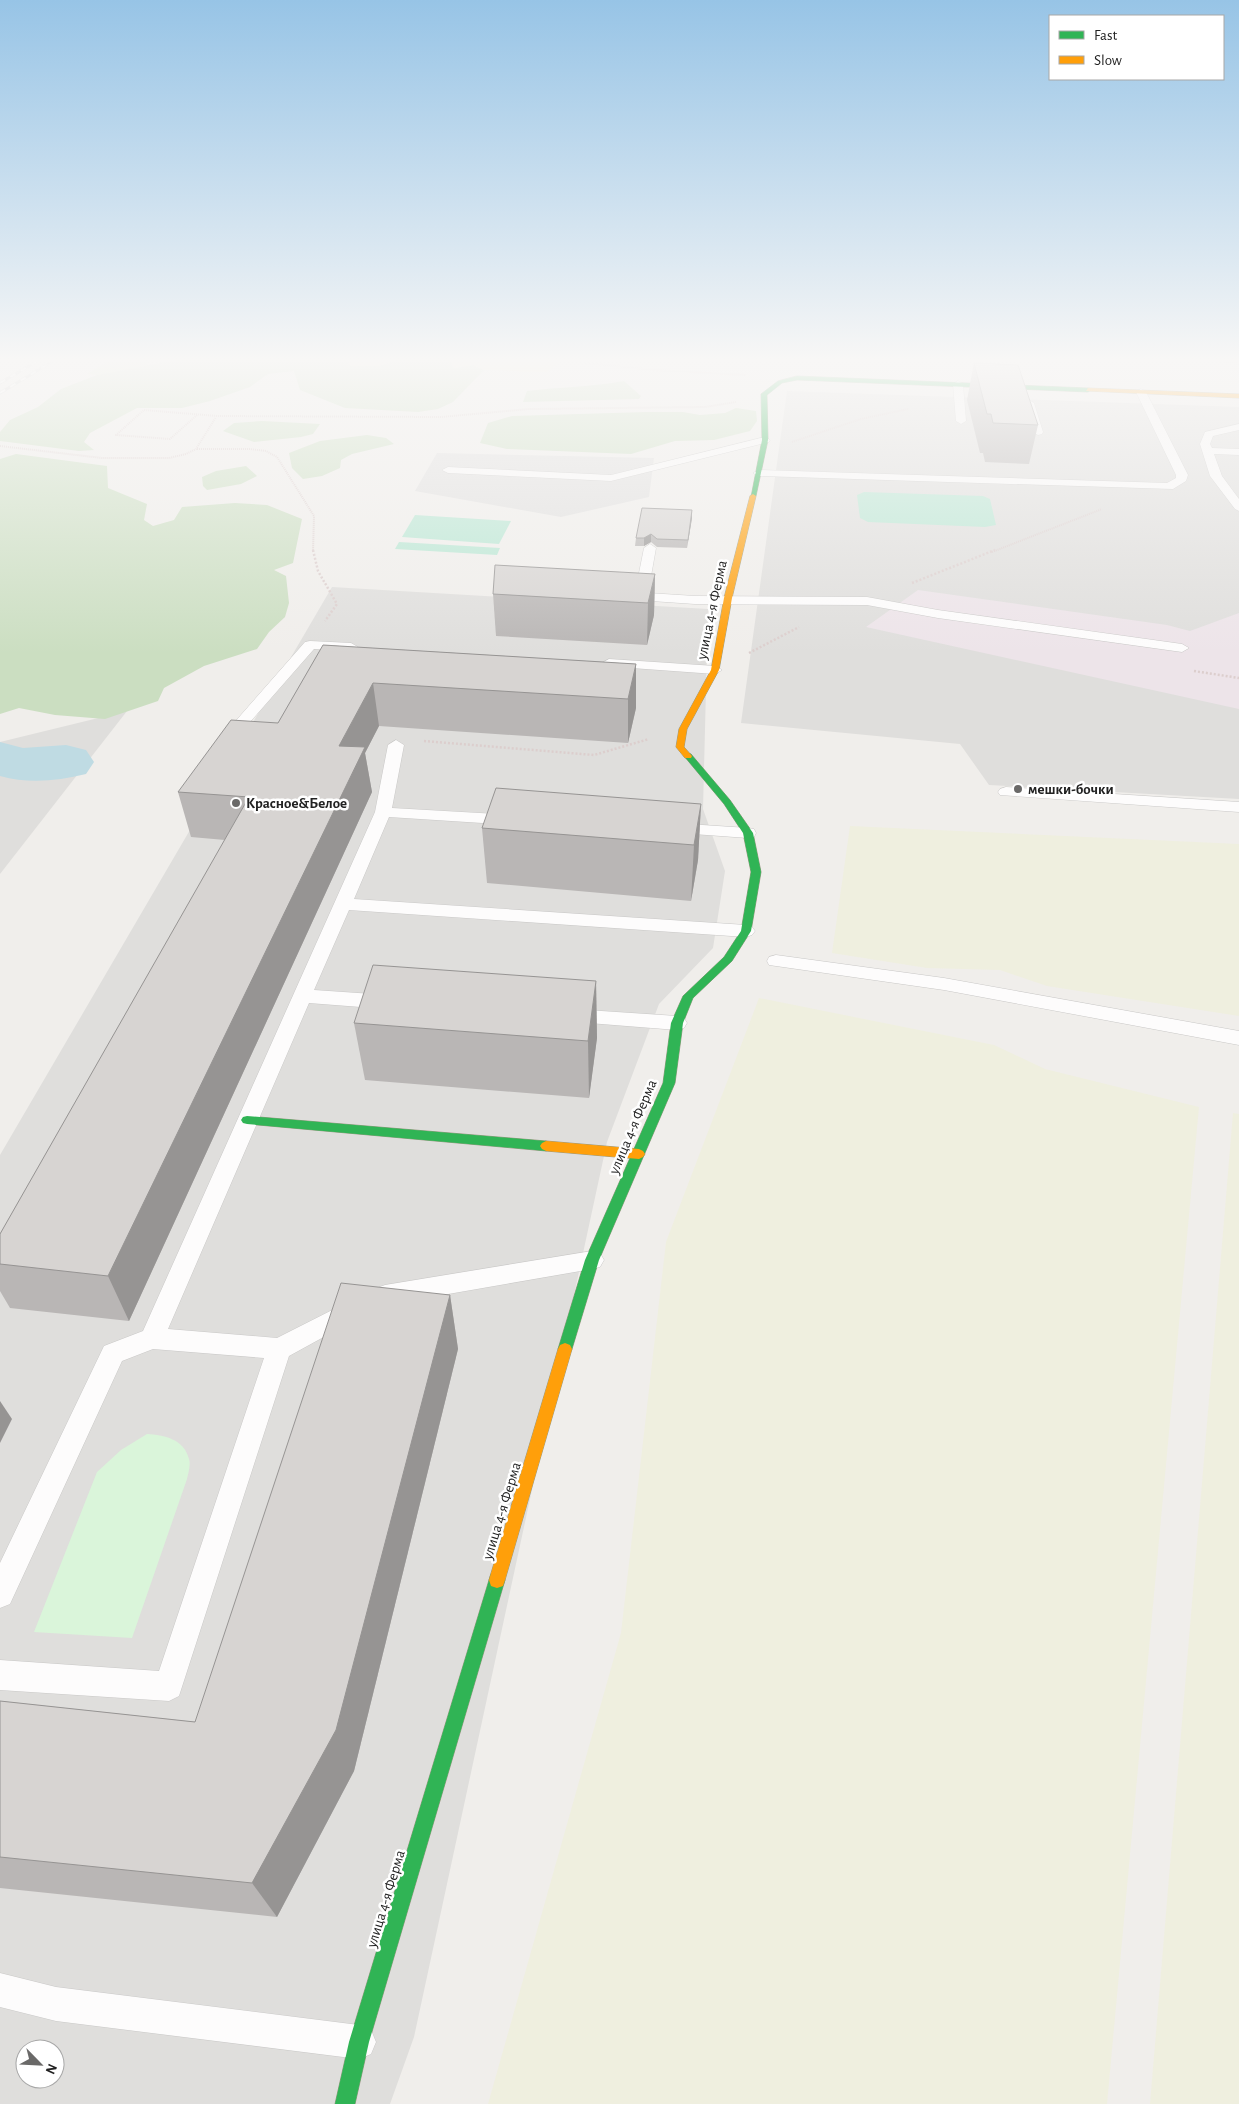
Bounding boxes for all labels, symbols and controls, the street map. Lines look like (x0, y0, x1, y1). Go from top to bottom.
legend (1049, 15, 1224, 80)
text: Fast (1094, 28, 1118, 43)
text: Slow (1094, 53, 1122, 68)
street label: улица 4-я Ферма (694, 559, 730, 662)
place label: мешки-бочки (1028, 782, 1114, 797)
marker: мешки-бочки (1012, 783, 1024, 795)
place label: Красное&Белое (246, 796, 347, 811)
marker: Красное&Белое (230, 797, 242, 809)
street label: улица 4-я Ферма (606, 1077, 660, 1177)
street label: улица 4-я Ферма (480, 1460, 524, 1562)
street label: улица 4-я Ферма (364, 1848, 408, 1950)
north arrow (15, 2039, 65, 2089)
text: N (43, 2062, 59, 2076)

